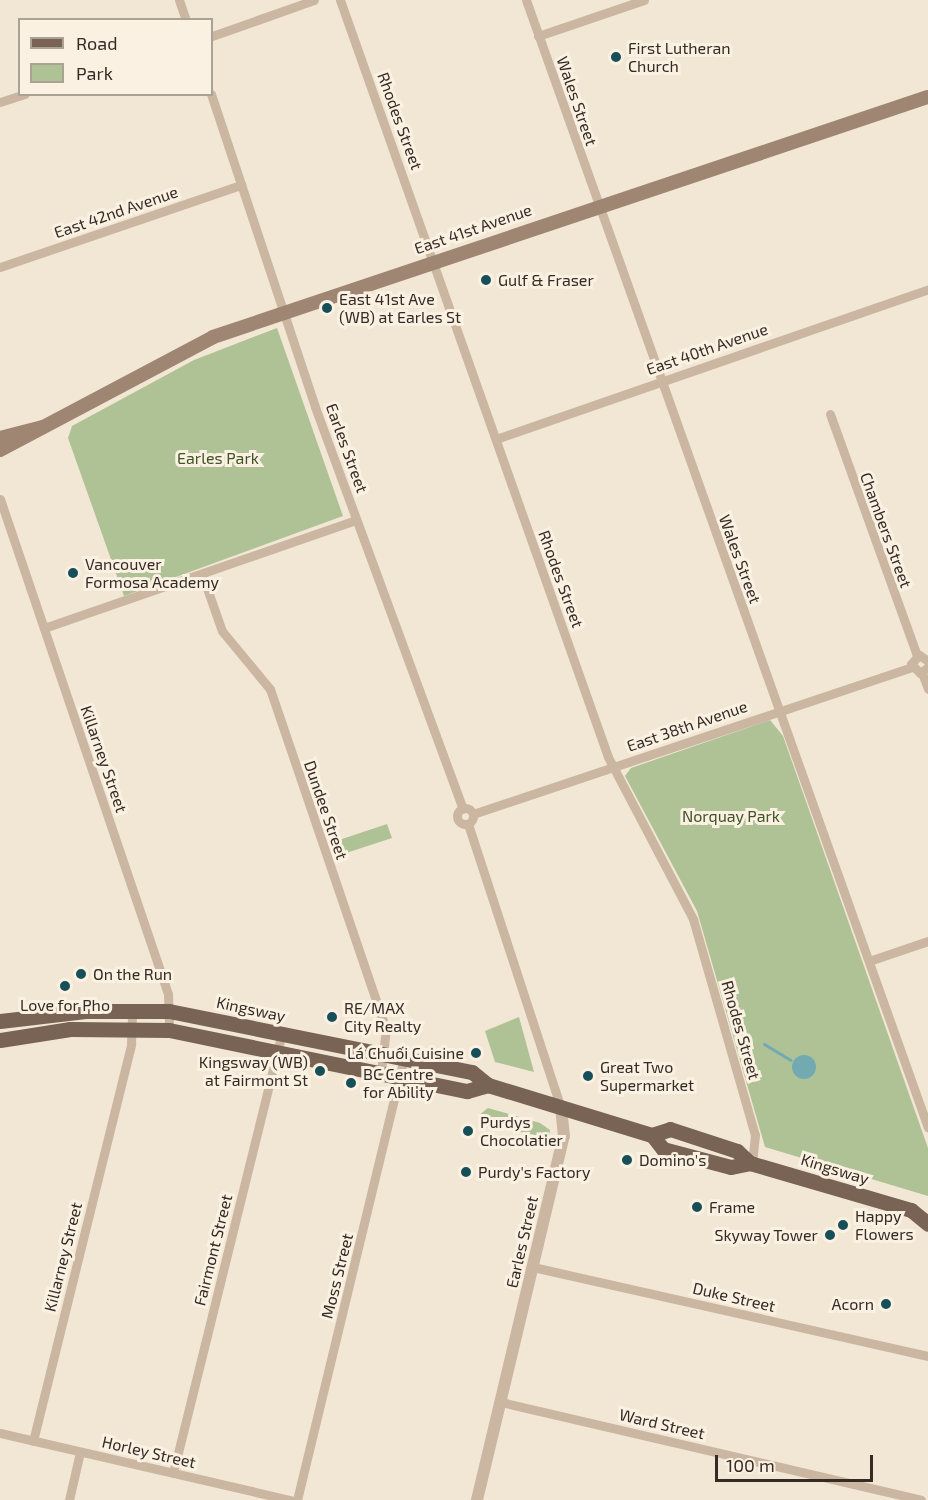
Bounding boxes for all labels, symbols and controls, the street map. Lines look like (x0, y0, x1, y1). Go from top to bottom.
legend (18, 18, 213, 96)
text: Road (76, 32, 117, 54)
place label: First Lutheran Church (628, 38, 731, 76)
marker: First Lutheran Church (609, 50, 623, 64)
street label: Wales Street (553, 54, 601, 148)
text: Park (76, 62, 113, 84)
street label: Rhodes Street (374, 70, 426, 172)
street label: East 42nd Avenue (51, 182, 181, 242)
street label: East 41st Avenue (412, 200, 534, 258)
place label: Gulf & Fraser (498, 270, 594, 290)
marker: Gulf & Fraser (479, 273, 493, 287)
place label: East 41st Ave (WB) at Earles St (339, 289, 461, 327)
marker: East 41st Ave (WB) at Earles St (320, 301, 334, 315)
street label: East 40th Avenue (644, 319, 770, 379)
street label: Earles Street (322, 401, 372, 495)
park label: Earles Park (177, 448, 259, 468)
street label: Chambers Street (856, 470, 916, 590)
street label: Wales Street (715, 512, 765, 606)
street label: Rhodes Street (535, 528, 587, 630)
place label: Vancouver Formosa Academy (85, 554, 219, 592)
marker: Vancouver Formosa Academy (66, 566, 80, 580)
street label: East 38th Avenue (624, 696, 750, 756)
street label: Killarney Street (77, 703, 131, 815)
street label: Dundee Street (300, 758, 352, 862)
park label: Norquay Park (682, 806, 780, 826)
place label: On the Run (93, 964, 172, 984)
marker: On the Run (74, 967, 88, 981)
street label: Rhodes Street (718, 978, 764, 1082)
marker: Love for Pho (58, 979, 72, 993)
street label: Kingsway (215, 992, 287, 1026)
place label: Love for Pho (20, 995, 110, 1015)
place label: RE/MAX City Realty (344, 998, 422, 1036)
marker: RE/MAX City Realty (325, 1010, 339, 1024)
place label: Lá Chuối Cuisine (347, 1043, 464, 1063)
marker: Lá Chuối Cuisine (469, 1046, 483, 1060)
place label: Kingsway (WB) at Fairmont St (198, 1052, 308, 1090)
place label: Great Two Supermarket (600, 1057, 694, 1095)
marker: Kingsway (WB) at Fairmont St (313, 1064, 327, 1078)
place label: BC Centre for Ability (363, 1064, 434, 1102)
marker: Great Two Supermarket (581, 1069, 595, 1083)
marker: BC Centre for Ability (344, 1076, 358, 1090)
place label: Purdys Chocolatier (480, 1112, 563, 1150)
marker: Purdys Chocolatier (461, 1124, 475, 1138)
place label: Domino's (639, 1150, 706, 1170)
street label: Kingsway (799, 1150, 871, 1188)
marker: Domino's (620, 1153, 634, 1167)
place label: Purdy's Factory (478, 1162, 590, 1182)
marker: Purdy's Factory (459, 1165, 473, 1179)
street label: Fairmont Street (190, 1192, 236, 1308)
street label: Earles Street (502, 1194, 542, 1290)
place label: Frame (709, 1197, 755, 1217)
street label: Killarney Street (40, 1200, 86, 1314)
marker: Frame (690, 1200, 704, 1214)
place label: Happy Flowers (855, 1206, 914, 1244)
marker: Happy Flowers (836, 1218, 850, 1232)
place label: Skyway Tower (714, 1225, 818, 1245)
marker: Skyway Tower (823, 1228, 837, 1242)
street label: Moss Street (317, 1231, 357, 1321)
street label: Duke Street (691, 1278, 777, 1316)
place label: Acorn (832, 1294, 874, 1314)
marker: Acorn (879, 1297, 893, 1311)
street label: Ward Street (617, 1405, 707, 1443)
street label: Horley Street (100, 1432, 198, 1472)
scale bar (718, 1443, 876, 1481)
text: 100 m (726, 1454, 775, 1476)

